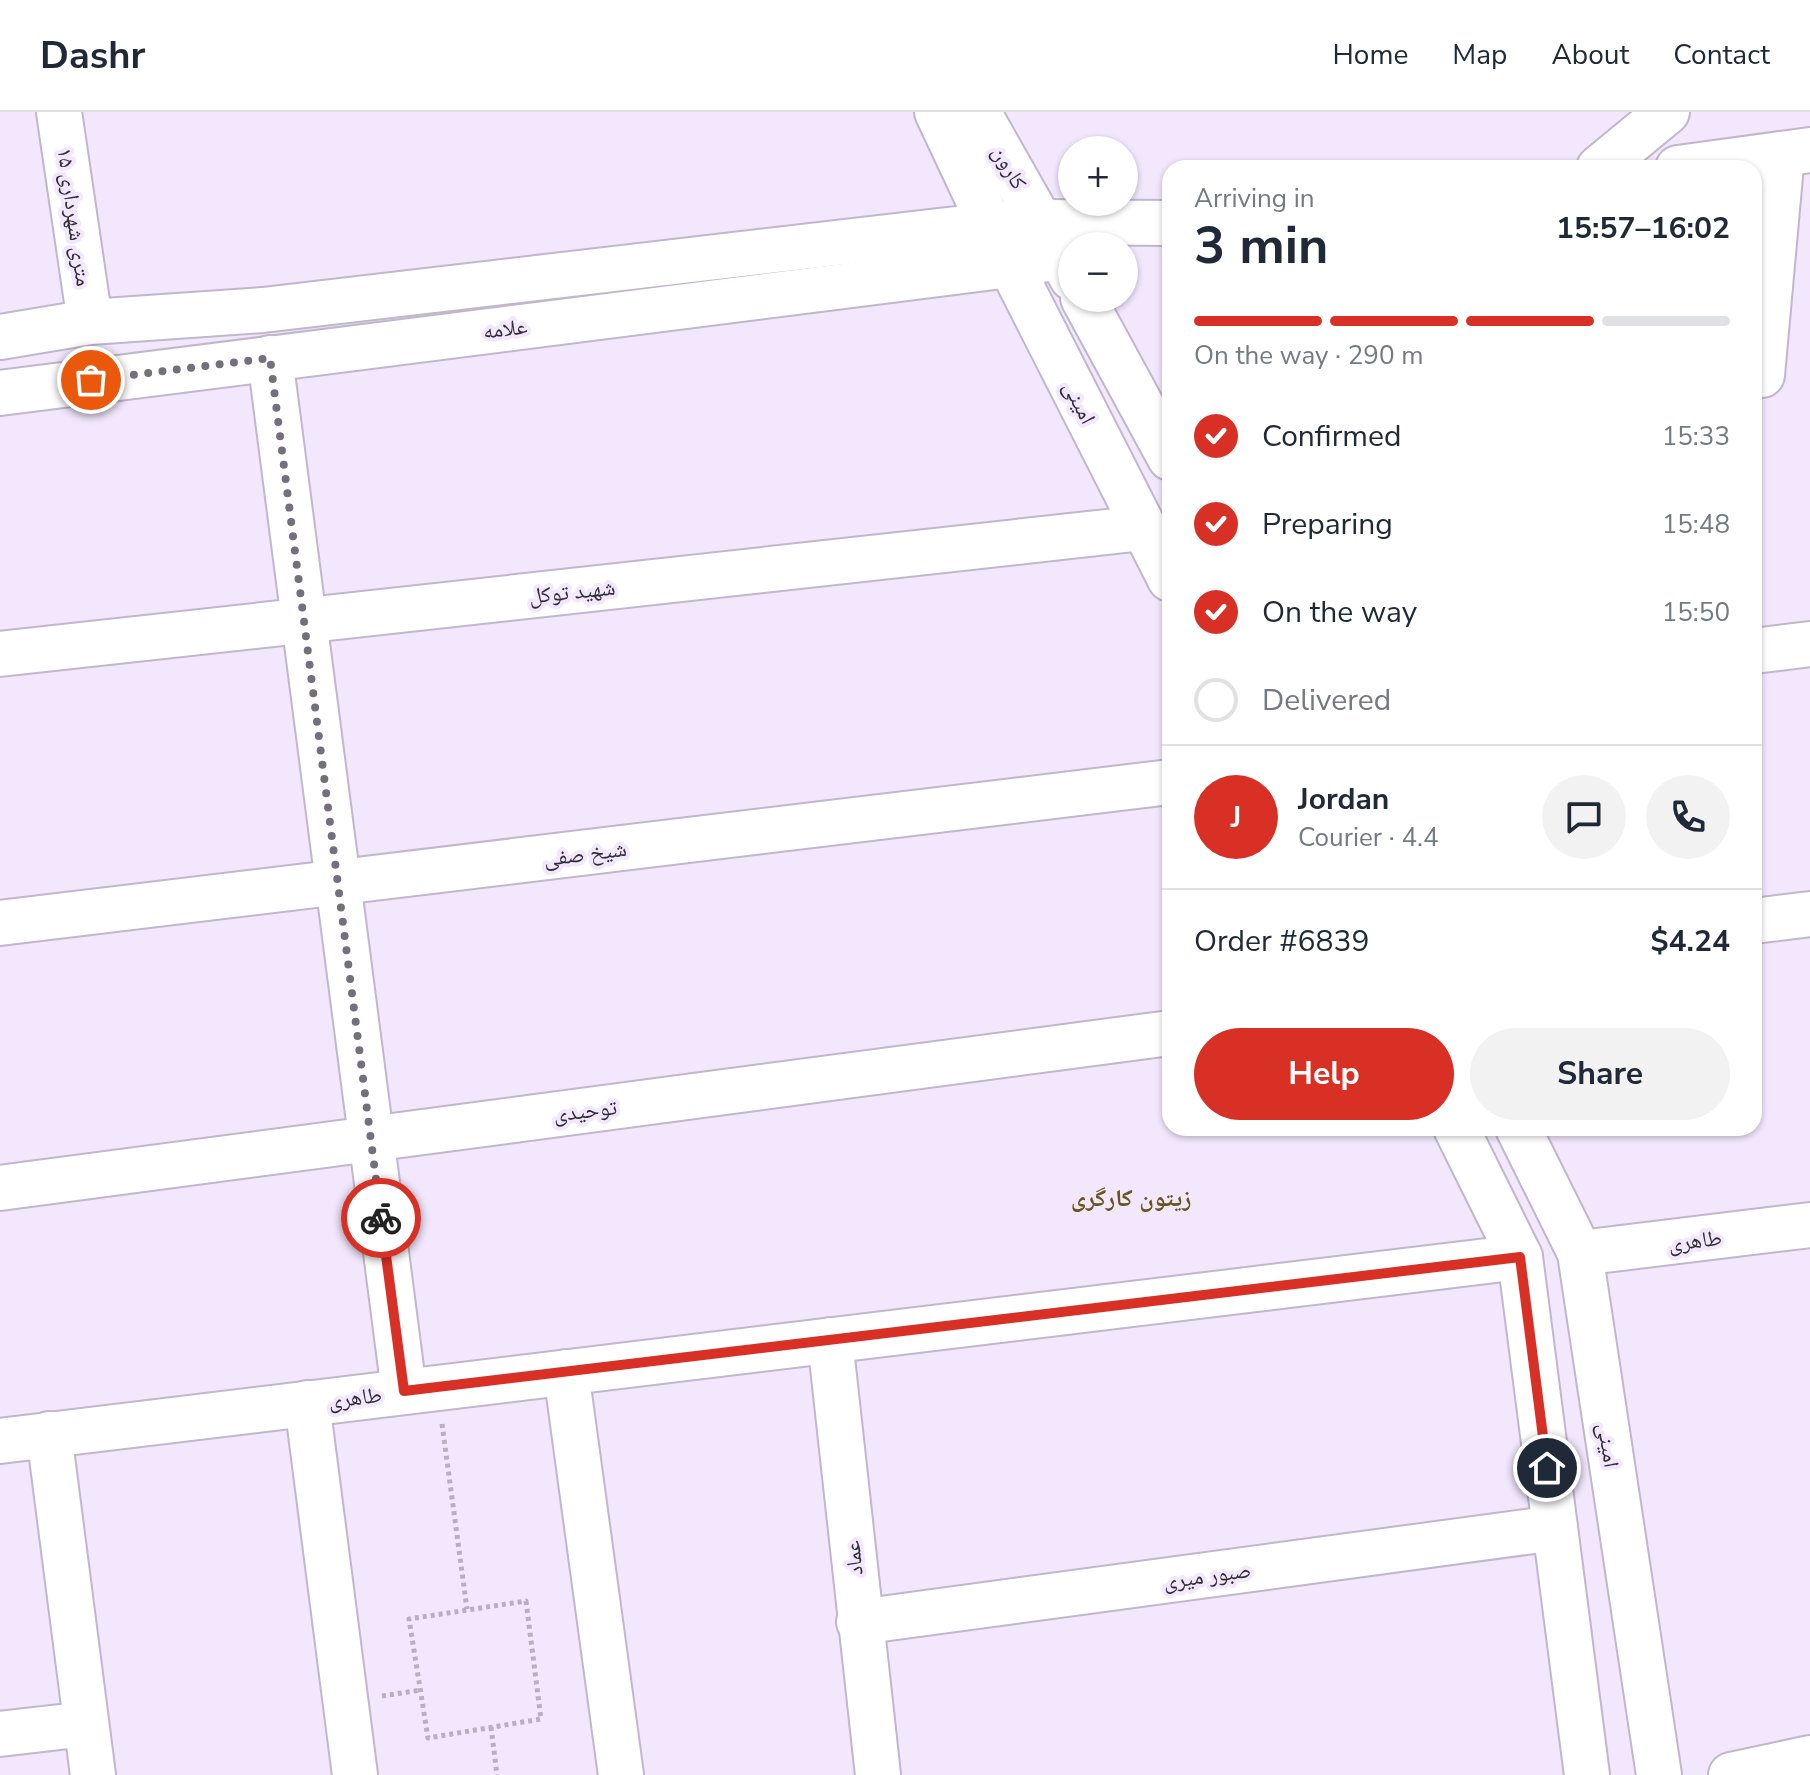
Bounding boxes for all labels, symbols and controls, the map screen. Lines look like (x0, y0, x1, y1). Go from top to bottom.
text: Dashr (40, 30, 145, 81)
text: Home (1333, 36, 1408, 74)
text: Map (1452, 36, 1507, 74)
text: About (1551, 36, 1629, 74)
text: Contact (1673, 36, 1770, 74)
map controls (1058, 136, 1138, 312)
button: + (1058, 136, 1138, 216)
street label: کارون (985, 140, 1034, 195)
street label: ۱۵ متری شهرداری (49, 146, 99, 288)
text: Arriving in (1194, 181, 1315, 216)
text: 15:57–16:02 (1556, 208, 1730, 249)
text: 3 min (1194, 210, 1329, 281)
button: − (1058, 232, 1138, 312)
street label: علامه (481, 311, 529, 347)
text: On the way · 290 m (1194, 338, 1423, 373)
pin (57, 346, 125, 414)
icon: bag (69, 358, 113, 402)
street label: امینی (1056, 376, 1103, 429)
icon: check (1194, 414, 1238, 458)
text: Confirmed (1262, 416, 1402, 457)
text: 15:33 (1662, 419, 1730, 454)
icon: check (1194, 502, 1238, 546)
text: Preparing (1262, 504, 1393, 545)
text: 15:48 (1662, 507, 1730, 542)
street label: شهید توکل (527, 573, 617, 611)
icon: check (1194, 590, 1238, 634)
text: On the way (1262, 592, 1417, 633)
text: 15:50 (1662, 595, 1730, 630)
text: Delivered (1262, 680, 1391, 721)
button: chat (1542, 775, 1626, 859)
button: phone (1646, 775, 1730, 859)
text: Jordan (1298, 779, 1389, 820)
text: J (1231, 797, 1241, 838)
text: Courier · 4.4 (1298, 820, 1439, 855)
street label: شیخ صفی (542, 834, 628, 874)
text: Order #6839 (1194, 921, 1369, 962)
text: $4.24 (1651, 921, 1730, 962)
button: Help (1194, 1028, 1454, 1120)
button: Share (1470, 1028, 1730, 1120)
street label: توحیدی (552, 1092, 619, 1130)
courier (341, 1178, 421, 1258)
district label: زیتون کارگری (1071, 1182, 1191, 1214)
icon: bike (359, 1196, 403, 1240)
street label: طاهری (1667, 1223, 1724, 1259)
street label: طاهری (327, 1380, 384, 1416)
street label: امینی (1590, 1421, 1626, 1470)
pin (1513, 1434, 1581, 1502)
icon: home (1525, 1446, 1569, 1490)
street label: عماد (837, 1539, 871, 1577)
street label: صبور میری (1161, 1555, 1253, 1597)

